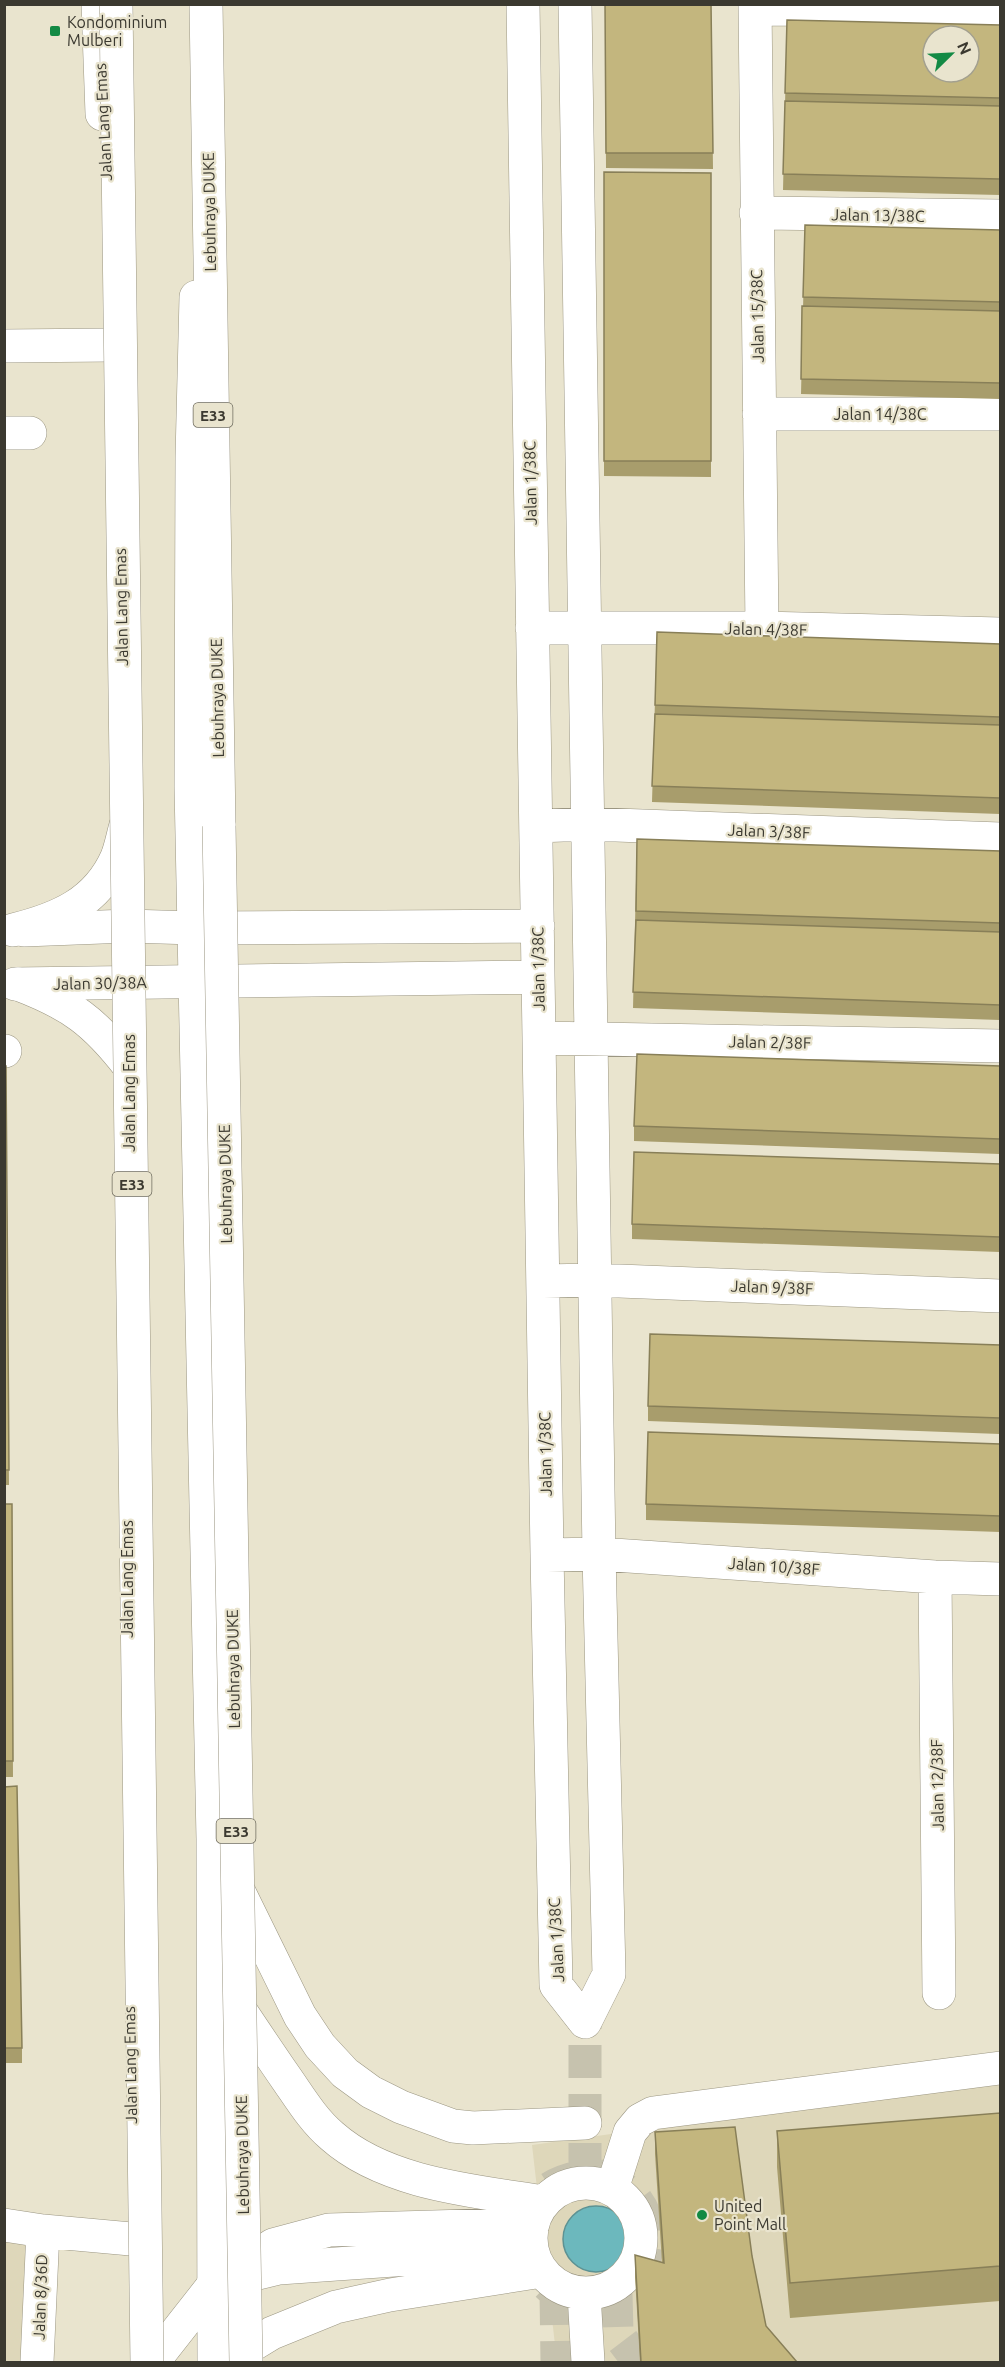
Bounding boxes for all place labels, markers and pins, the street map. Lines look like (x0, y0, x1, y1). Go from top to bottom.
place label: Kondominium Mulberi (67, 13, 167, 49)
marker: Kondominium Mulberi (48, 24, 62, 38)
place label: United Point Mall (714, 2197, 786, 2233)
marker: United Point Mall (695, 2208, 709, 2222)

